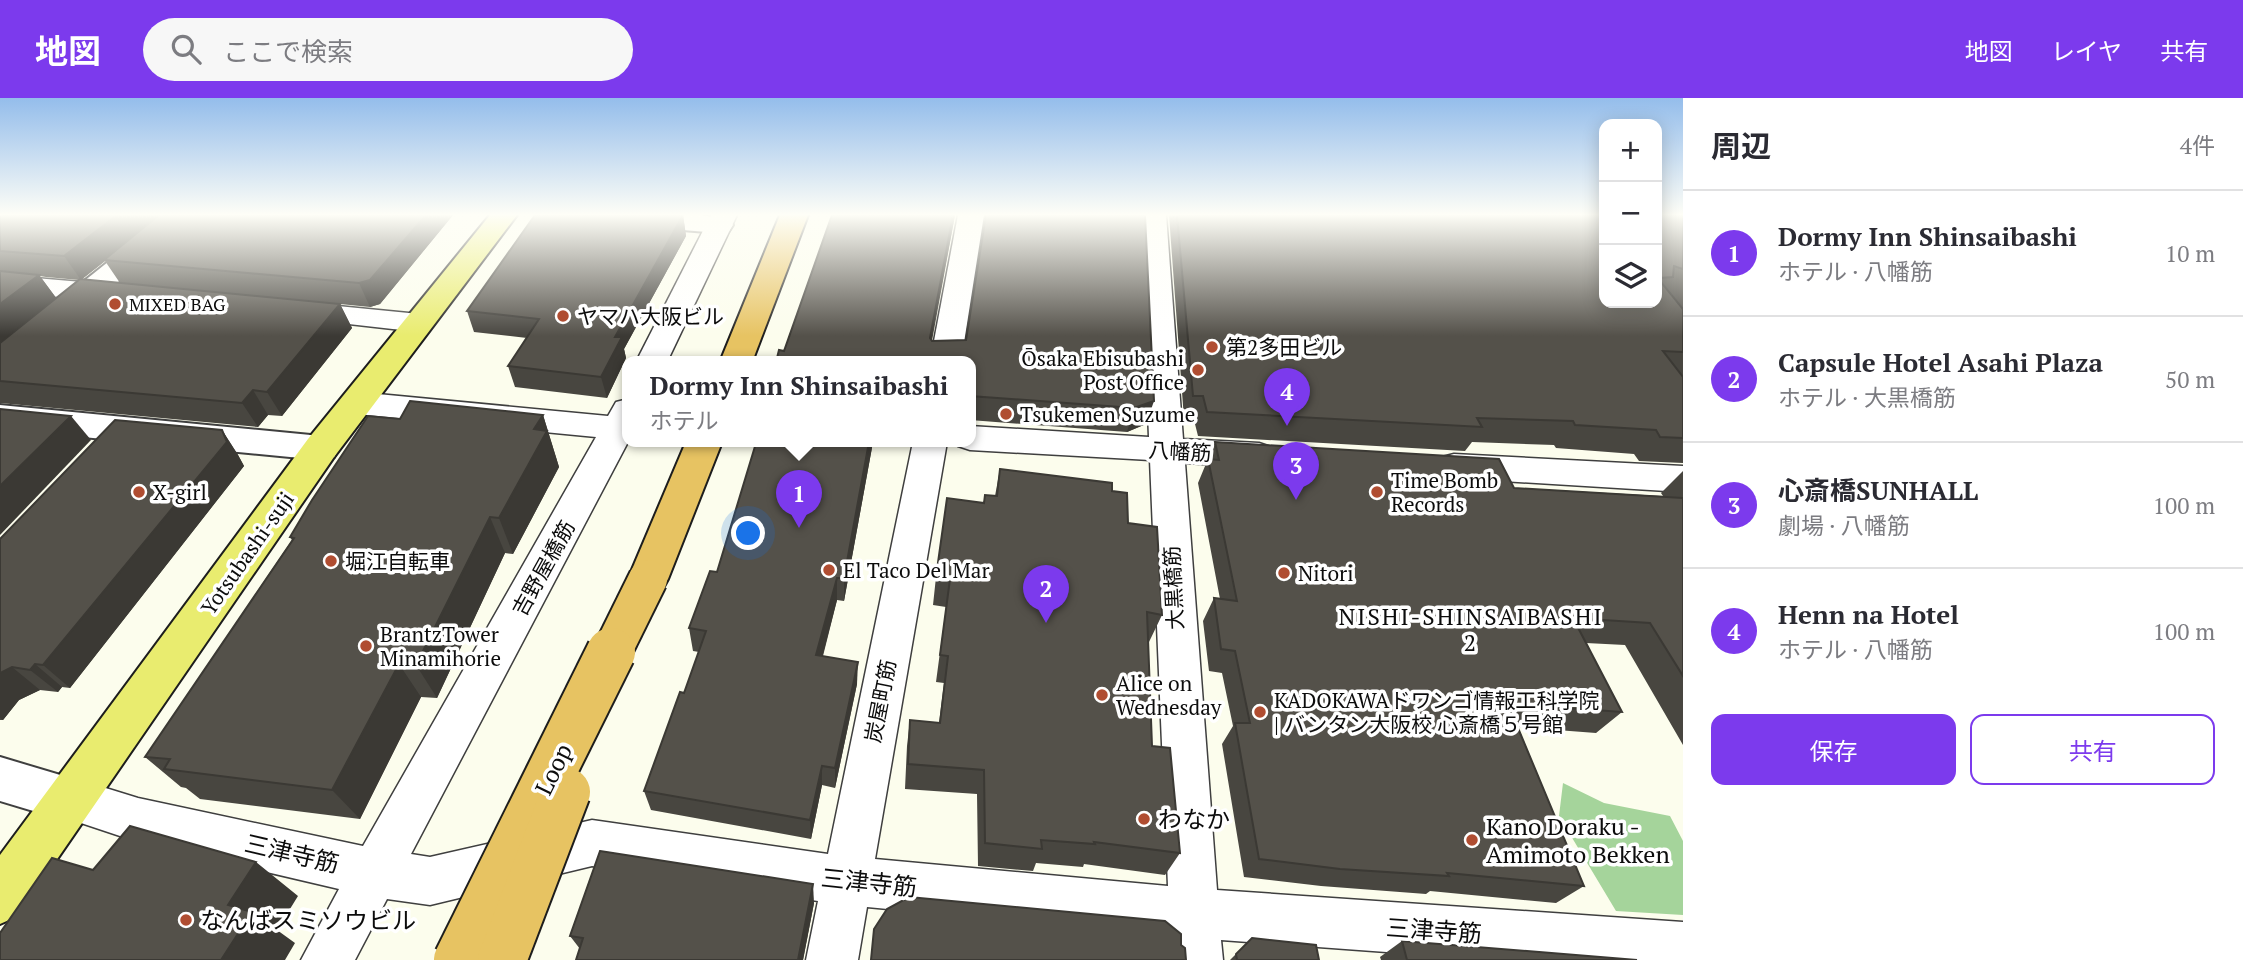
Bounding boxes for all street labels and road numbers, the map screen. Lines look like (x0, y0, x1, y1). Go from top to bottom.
street label: 八幡筋 (1148, 435, 1212, 467)
street label: Yotsubashi-suji (194, 486, 300, 620)
street label: 吉野屋橋筋 (505, 515, 581, 621)
street label: 大黒橋筋 (1157, 545, 1189, 631)
street label: 炭屋町筋 (858, 657, 902, 745)
street label: Loop (527, 738, 579, 800)
street label: 三津寺筋 (242, 827, 342, 879)
street label: 三津寺筋 (820, 861, 918, 903)
street label: 三津寺筋 (1385, 911, 1483, 949)

